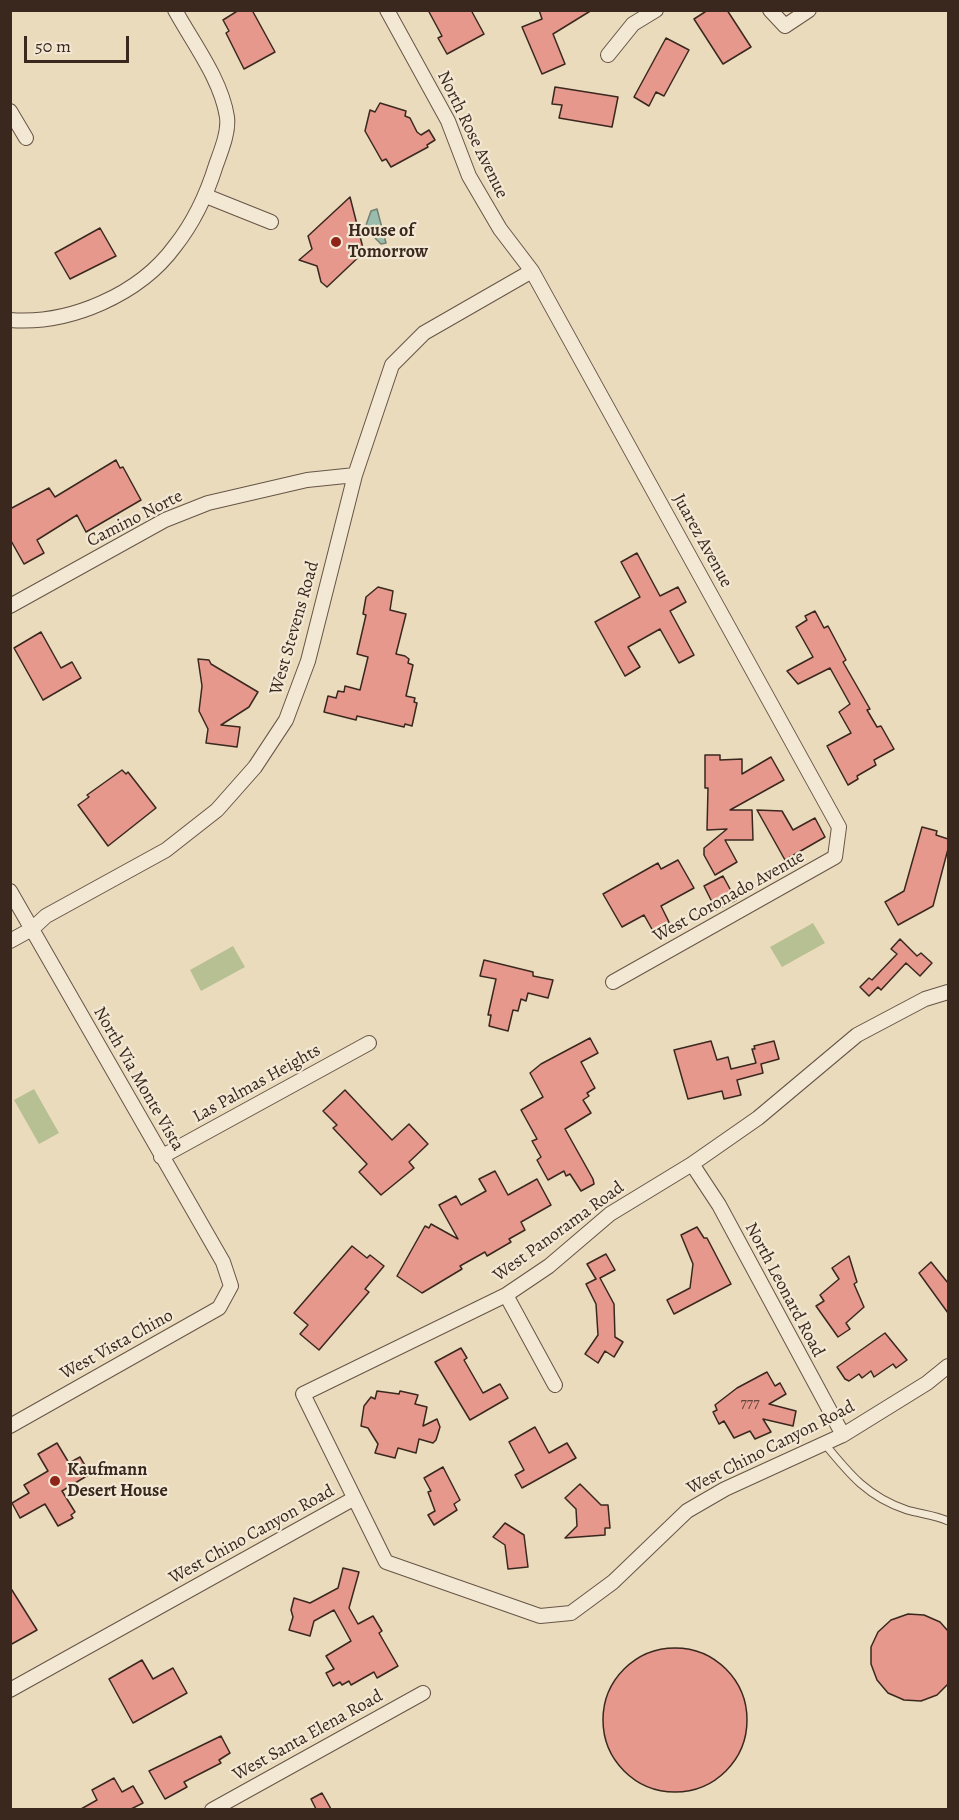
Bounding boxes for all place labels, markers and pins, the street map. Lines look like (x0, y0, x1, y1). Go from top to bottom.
place label: House of Tomorrow (348, 221, 428, 264)
marker: House of Tomorrow (329, 235, 343, 249)
place label: Kaufmann Desert House (67, 1460, 168, 1502)
marker: Kaufmann Desert House (48, 1474, 62, 1488)

